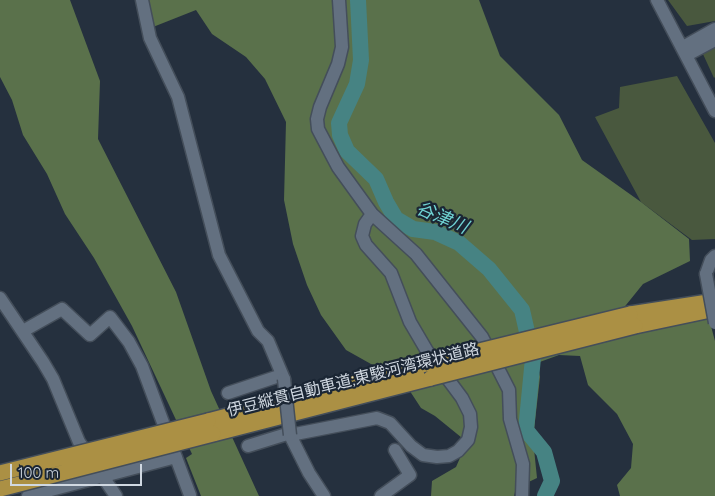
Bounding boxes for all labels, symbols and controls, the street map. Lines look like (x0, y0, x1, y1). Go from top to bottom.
water label: 谷津川 (413, 198, 471, 238)
street label: 伊豆縦貫自動車道;東駿河湾環状道路 (225, 339, 481, 421)
scale bar (12, 454, 145, 486)
text: 100 m (18, 463, 59, 482)

